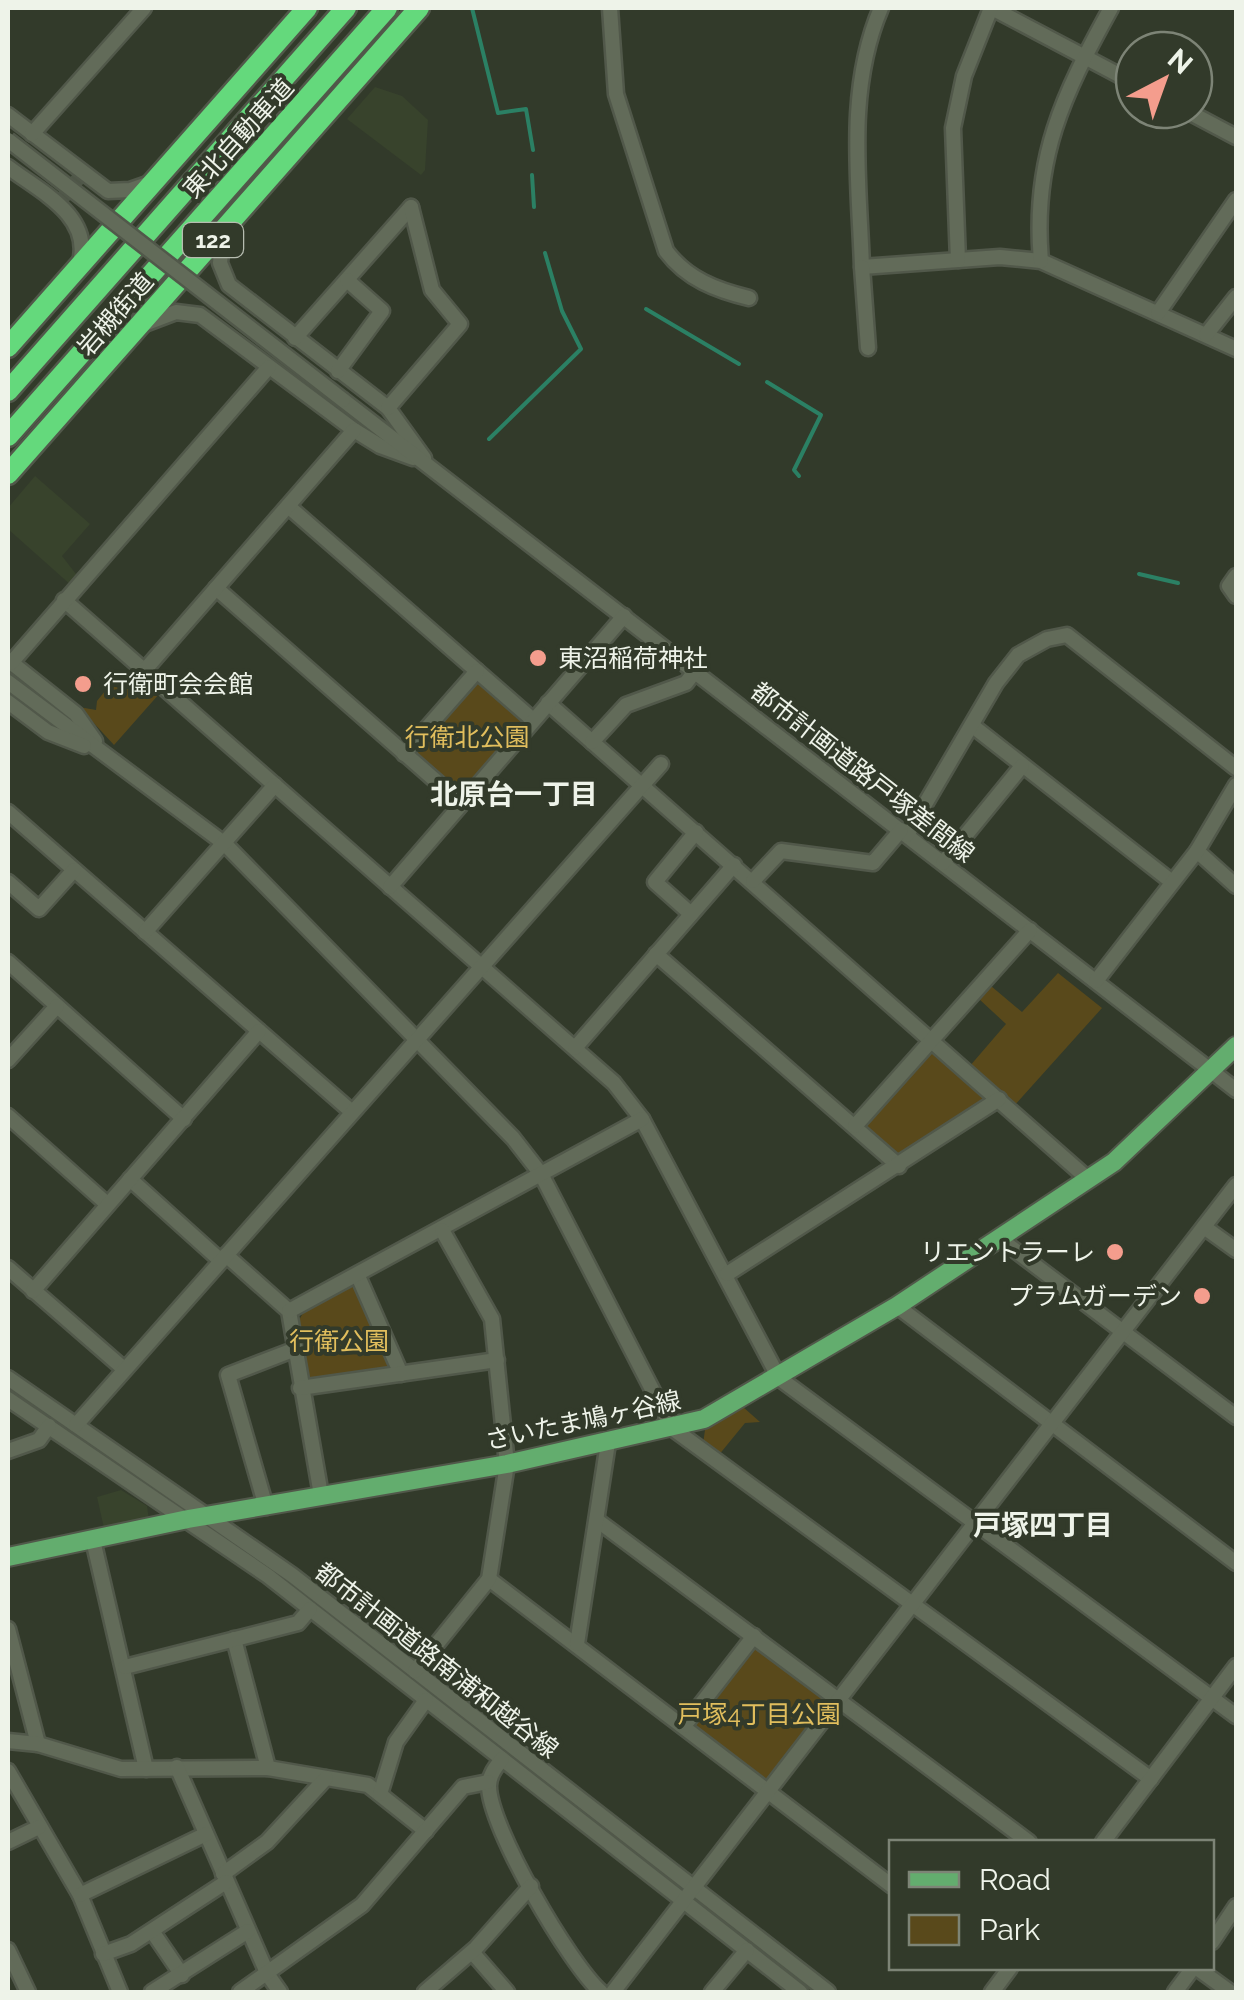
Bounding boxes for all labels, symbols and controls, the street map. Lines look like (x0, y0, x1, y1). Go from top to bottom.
north arrow (1114, 30, 1214, 130)
text: N (1161, 42, 1199, 81)
street label: 東北自動車道 (177, 72, 299, 204)
road number: 122 (183, 223, 243, 257)
street label: 岩槻街道 (71, 266, 159, 362)
place label: 東沼稲荷神社 (558, 643, 708, 673)
marker: 東沼稲荷神社 (527, 647, 549, 669)
place label: 行衛町会会館 (103, 669, 253, 699)
marker: 行衛町会会館 (72, 673, 94, 695)
street label: 都市計画道路戸塚差間線 (745, 676, 981, 868)
park label: 行衛北公園 (404, 722, 530, 752)
district label: 北原台一丁目 (430, 778, 598, 811)
place label: リエントラーレ (920, 1237, 1095, 1267)
marker: リエントラーレ (1104, 1241, 1126, 1263)
place label: プラムガーデン (1008, 1281, 1182, 1311)
marker: プラムガーデン (1191, 1285, 1213, 1307)
park label: 行衛公園 (289, 1326, 389, 1356)
street label: さいたま鳩ヶ谷線 (482, 1385, 684, 1455)
district label: 戸塚四丁目 (973, 1509, 1113, 1542)
street label: 都市計画道路南浦和越谷線 (310, 1556, 564, 1764)
park label: 戸塚4丁目公園 (677, 1699, 841, 1729)
legend (889, 1840, 1214, 1970)
text: Road (979, 1862, 1051, 1897)
text: Park (979, 1912, 1040, 1947)

